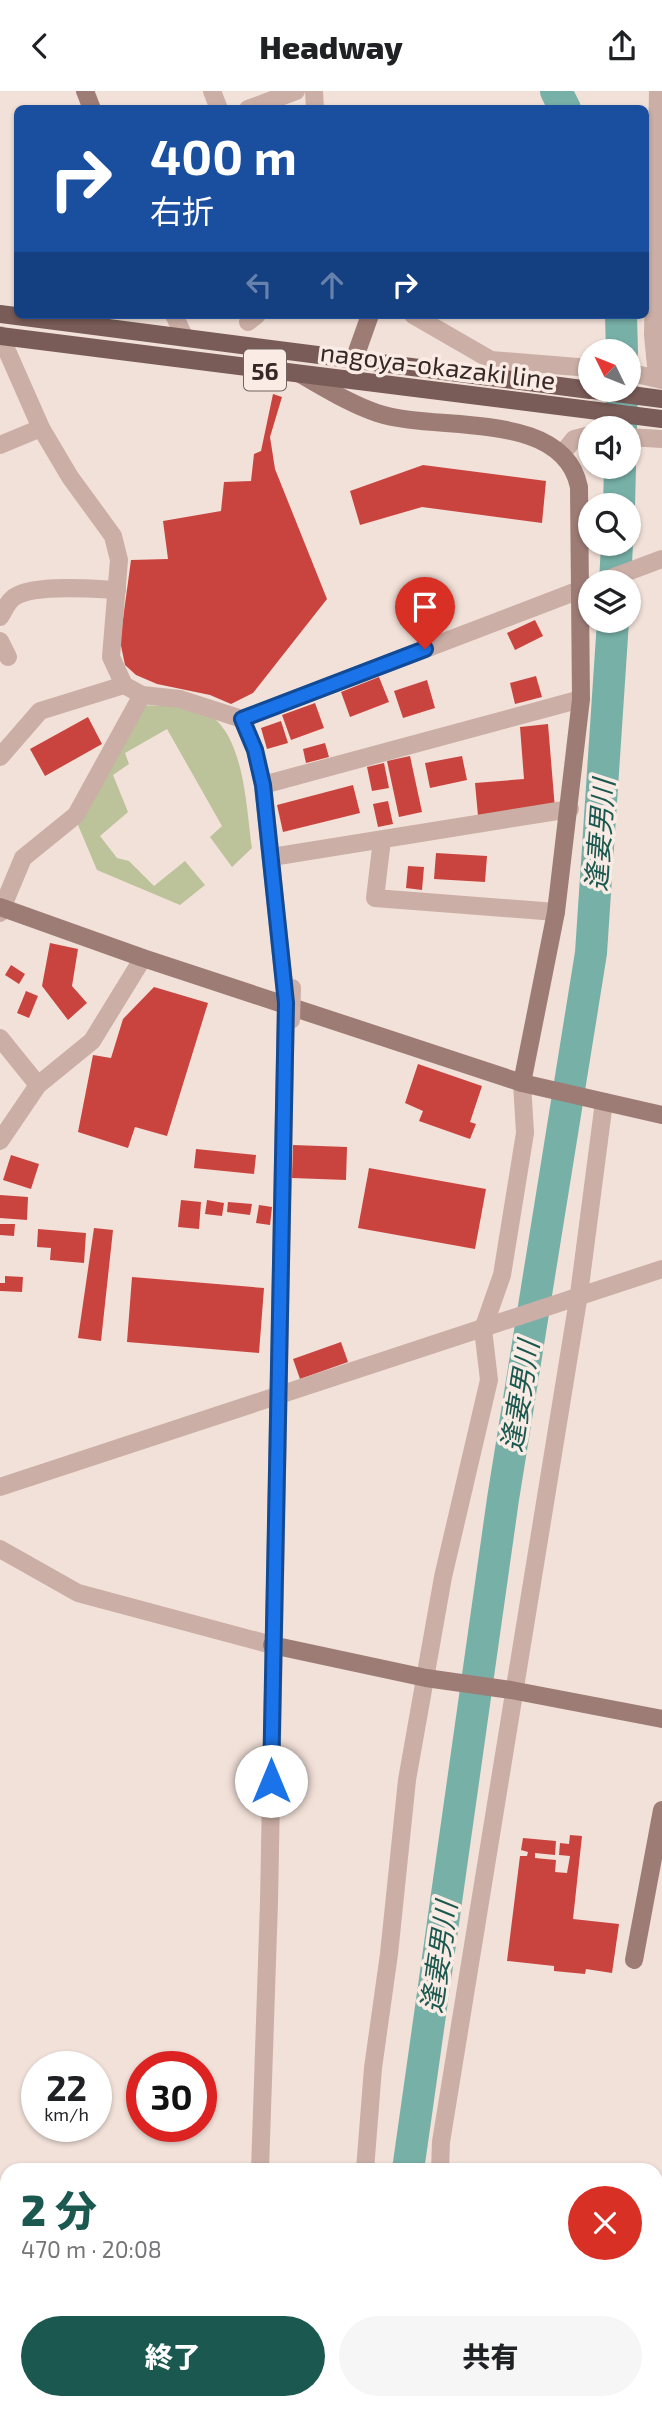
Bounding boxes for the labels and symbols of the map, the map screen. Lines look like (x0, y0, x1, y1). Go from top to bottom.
street label: nagoya-okazaki line (319, 335, 557, 395)
north arrow (578, 339, 640, 403)
road number: 56 (244, 349, 286, 391)
pin (395, 577, 455, 649)
water label: 逢妻男川 (578, 775, 620, 892)
water label: 逢妻男川 (493, 1335, 545, 1454)
position arrow (234, 1744, 308, 1818)
water label: 逢妻男川 (413, 1896, 463, 2015)
speed limit sign: 30 (126, 2051, 217, 2142)

